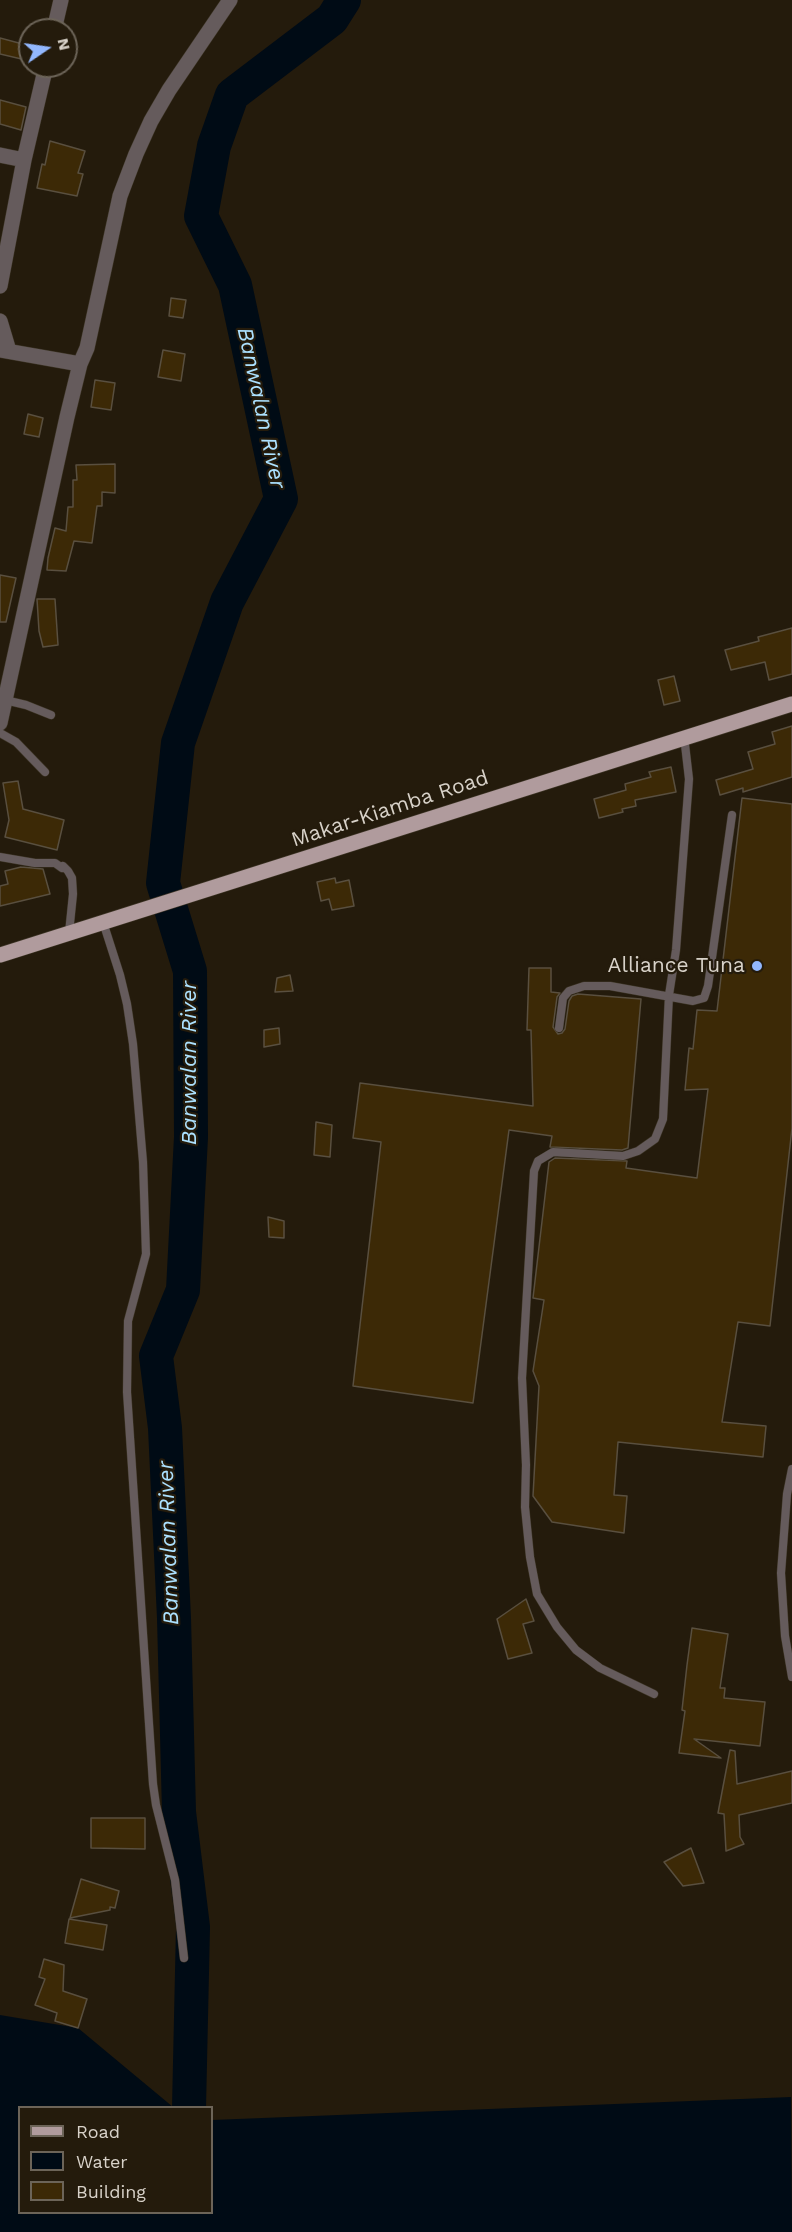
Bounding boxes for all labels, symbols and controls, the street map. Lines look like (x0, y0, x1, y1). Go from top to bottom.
north arrow (18, 18, 78, 78)
text: N (53, 36, 75, 52)
water label: Banwalan River (231, 325, 291, 491)
street label: Makar-Kiamba Road (288, 765, 492, 853)
place label: Alliance Tuna (608, 953, 745, 979)
marker: Alliance Tuna (750, 959, 764, 973)
water label: Banwalan River (177, 981, 203, 1145)
water label: Banwalan River (153, 1460, 185, 1626)
legend (18, 2106, 213, 2214)
text: Road (76, 2121, 120, 2142)
text: Water (76, 2151, 128, 2172)
text: Building (76, 2181, 146, 2202)

